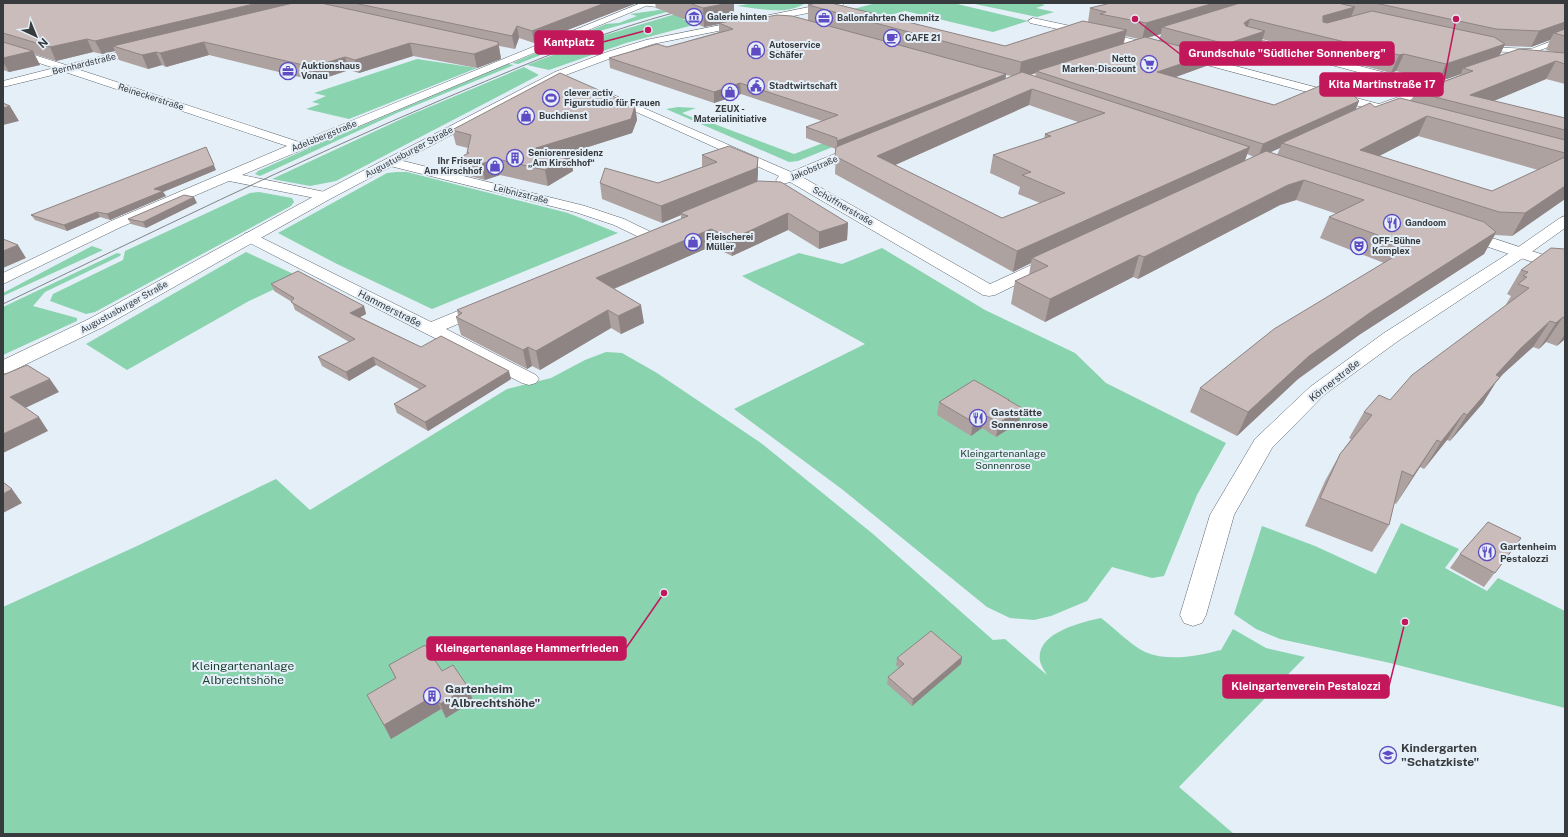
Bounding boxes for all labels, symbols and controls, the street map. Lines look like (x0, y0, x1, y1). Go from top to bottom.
museum icon: Galerie hinten (684, 7, 704, 27)
office icon: Ballonfahrten Chemnitz (814, 8, 834, 28)
place label: Galerie hinten (707, 11, 767, 22)
place label: Ballonfahrten Chemnitz (837, 12, 940, 23)
north arrow (16, 16, 56, 56)
cafe icon: CAFE 21 (882, 28, 902, 48)
callout: Kantplatz (535, 31, 603, 54)
place label: CAFE 21 (905, 32, 941, 43)
text: N (36, 36, 50, 50)
text: Kantplatz (543, 36, 595, 48)
place label: Autoservice Schäfer (769, 39, 820, 60)
shop icon: Autoservice Schäfer (746, 40, 766, 60)
callout: Grundschule "Südlicher Sonnenberg" (1180, 42, 1394, 65)
text: Grundschule "Südlicher Sonnenberg" (1188, 47, 1386, 59)
street label: Bernhardstraße (51, 50, 117, 77)
place label: Netto Marken-Discount (1062, 53, 1136, 74)
supermarket icon: Netto Marken-Discount (1139, 54, 1159, 74)
place label: Auktionshaus Vonau (301, 60, 360, 81)
office icon: Auktionshaus Vonau (278, 61, 298, 81)
callout: Kita Martinstraße 17 (1320, 73, 1443, 96)
public building icon: Stadtwirtschaft (746, 76, 766, 96)
text: Kita Martinstraße 17 (1328, 78, 1436, 90)
place label: Stadtwirtschaft (769, 80, 837, 91)
street label: Reineckerstraße (117, 81, 185, 112)
shop icon: ZEUX - Materialinitiative (720, 82, 740, 102)
place label: clever activ Figurstudio für Frauen (564, 87, 660, 108)
sports icon: clever activ Figurstudio für Frauen (541, 88, 561, 108)
place label: ZEUX - Materialinitiative (693, 103, 767, 124)
shop icon: Buchdienst (516, 106, 536, 126)
place label: Buchdienst (539, 110, 588, 121)
street label: Adelsbergstraße (289, 117, 358, 154)
street label: Augustusburger Straße (363, 124, 455, 179)
place label: Seniorenresidenz „Am Kirschhof“ (528, 147, 603, 168)
building icon: Seniorenresidenz „Am Kirschhof“ (505, 148, 525, 168)
street label: Jakobstraße (788, 153, 839, 182)
place label: Ihr Friseur Am Kirschhof (424, 155, 482, 176)
shop icon: Ihr Friseur Am Kirschhof (485, 156, 505, 176)
street label: Leibnizstraße (493, 181, 550, 206)
street label: Schüffnerstraße (811, 184, 876, 227)
restaurant icon: Gandoom (1382, 213, 1402, 233)
place label: Gandoom (1405, 217, 1446, 228)
place label: Fleischerei Müller (706, 231, 753, 252)
shop icon: Fleischerei Müller (683, 232, 703, 252)
place label: OFF-Bühne Komplex (1372, 235, 1421, 256)
theatre icon: OFF-Bühne Komplex (1349, 236, 1369, 256)
street label: Augustusburger Straße (78, 278, 169, 335)
street label: Hammerstraße (356, 287, 424, 329)
street label: Körnerstraße (1306, 356, 1362, 404)
place label: Gaststätte Sonnenrose (991, 406, 1048, 430)
restaurant icon: Gaststätte Sonnenrose (968, 408, 988, 428)
park label: Kleingartenanlage Sonnenrose (960, 447, 1046, 471)
place label: Gartenheim Pestalozzi (1500, 540, 1556, 564)
restaurant icon: Gartenheim Pestalozzi (1477, 542, 1497, 562)
callout: Kleingartenanlage Hammerfrieden (427, 637, 626, 660)
text: Kleingartenanlage Hammerfrieden (436, 642, 618, 654)
park label: Kleingartenanlage Albrechtshöhe (192, 659, 295, 687)
callout: Kleingartenverein Pestalozzi (1223, 675, 1389, 698)
text: Kleingartenverein Pestalozzi (1231, 680, 1381, 692)
place label: Gartenheim "Albrechtshöhe" (445, 682, 541, 710)
building icon: Gartenheim "Albrechtshöhe" (422, 686, 442, 706)
place label: Kindergarten "Schatzkiste" (1401, 741, 1480, 769)
school or university icon: Kindergarten "Schatzkiste" (1378, 745, 1398, 765)

